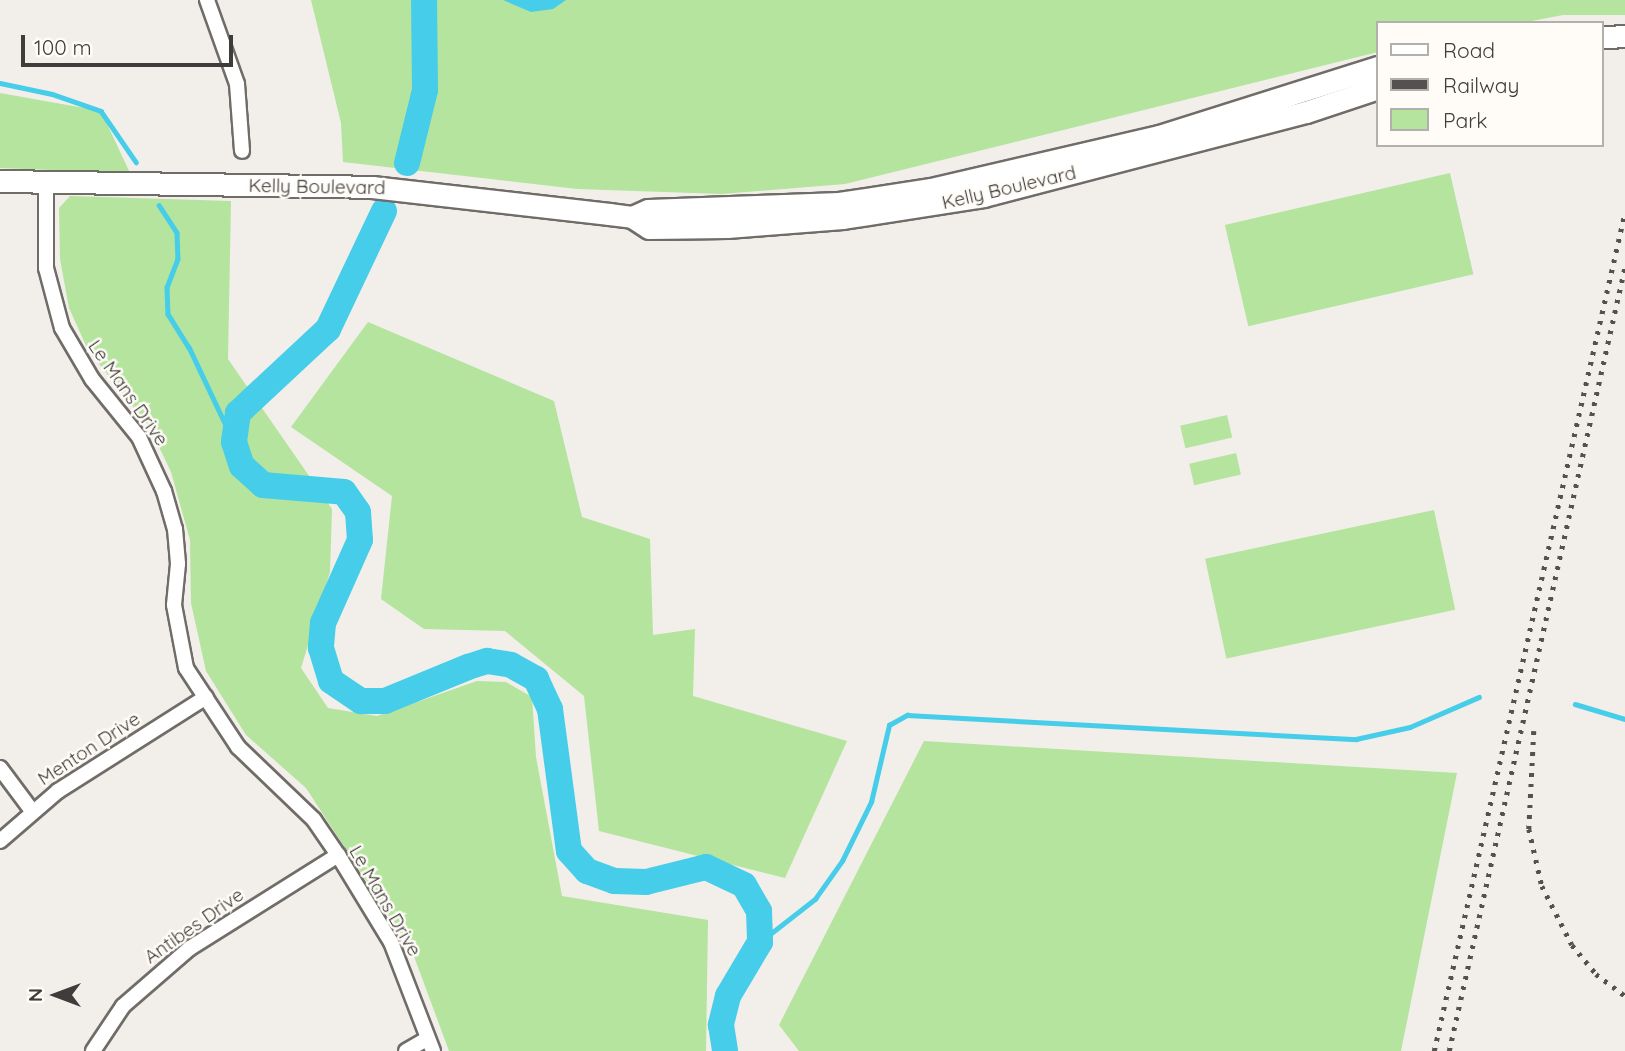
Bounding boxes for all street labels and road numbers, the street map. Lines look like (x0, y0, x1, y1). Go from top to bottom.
street label: Kelly Boulevard (940, 161, 1078, 215)
street label: Kelly Boulevard (248, 174, 386, 200)
street label: Le Mans Drive (83, 336, 173, 450)
street label: Menton Drive (34, 708, 144, 790)
street label: Le Mans Drive (344, 842, 426, 960)
street label: Antibes Drive (140, 883, 248, 969)

